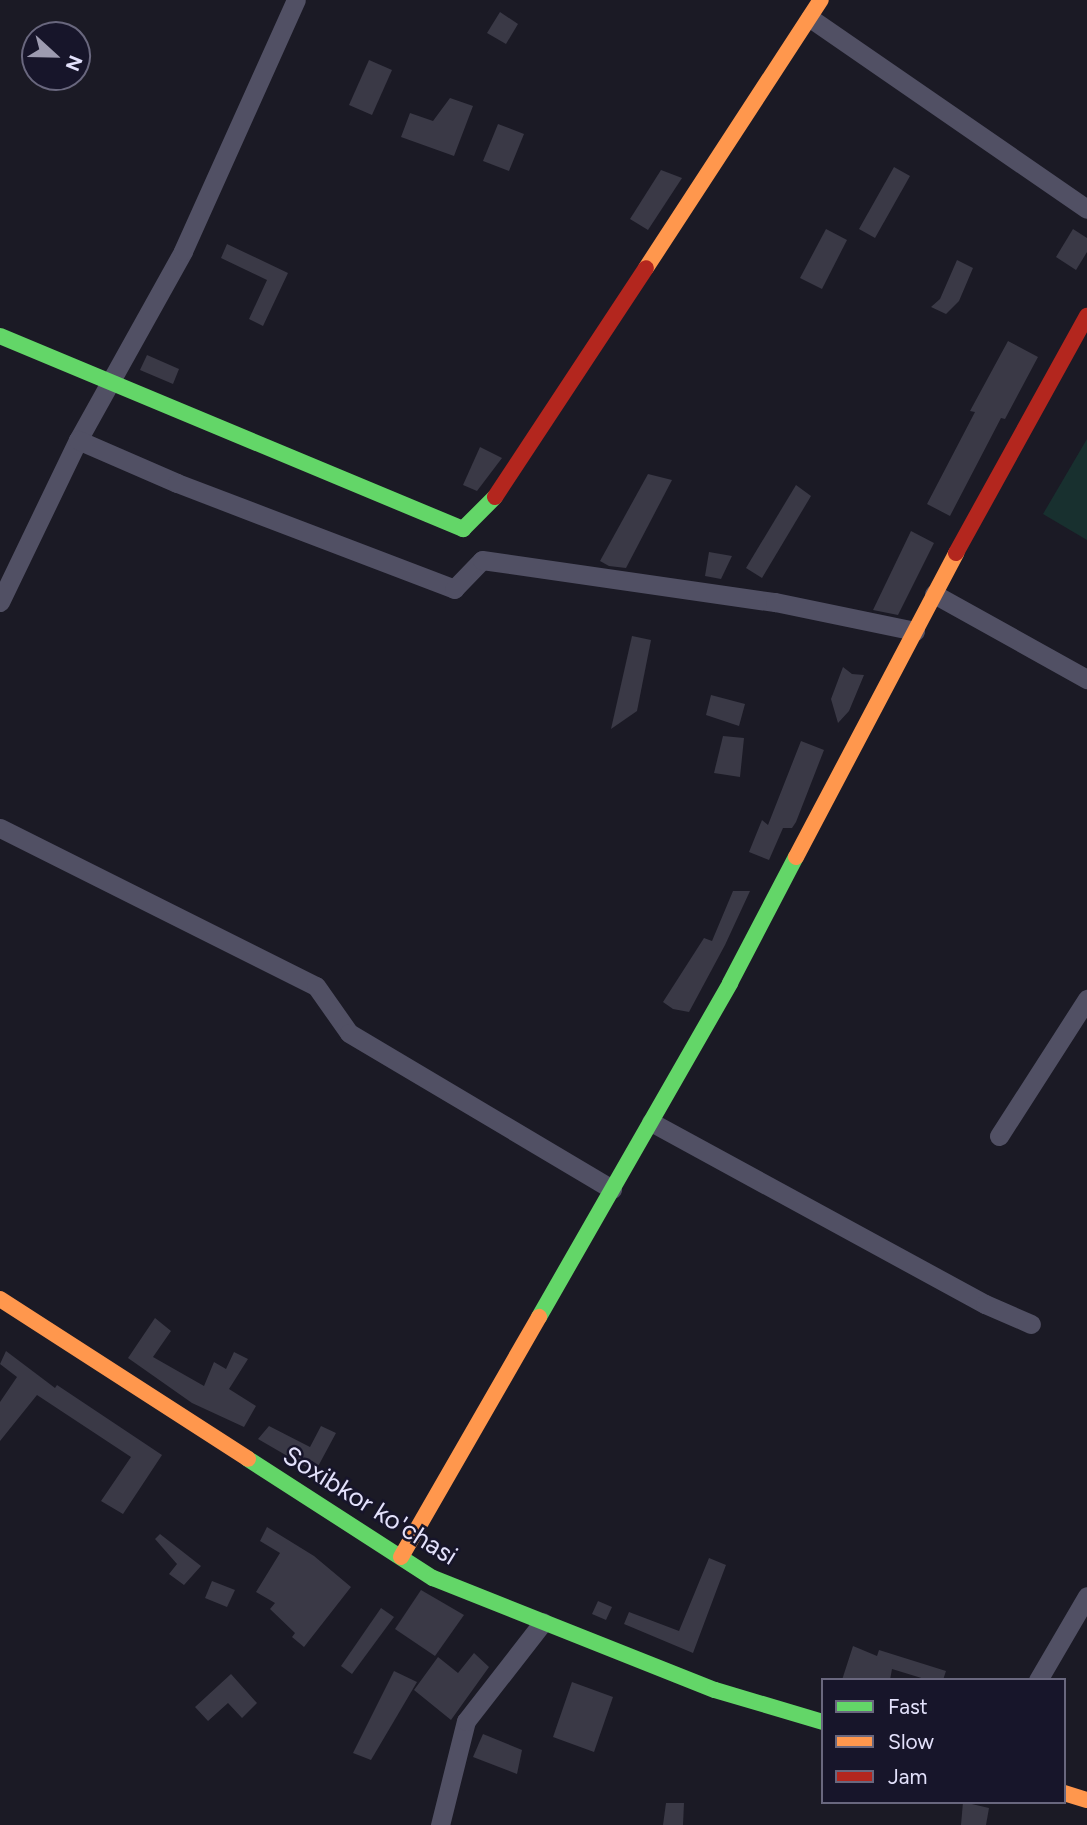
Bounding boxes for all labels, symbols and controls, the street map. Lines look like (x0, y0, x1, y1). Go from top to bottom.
north arrow (21, 21, 91, 91)
text: N (61, 52, 87, 74)
street label: Soxibkor ko'chasi (277, 1440, 463, 1572)
legend (821, 1678, 1066, 1804)
text: Fast (888, 1694, 928, 1719)
text: Slow (888, 1729, 934, 1754)
text: Jam (888, 1764, 927, 1789)

